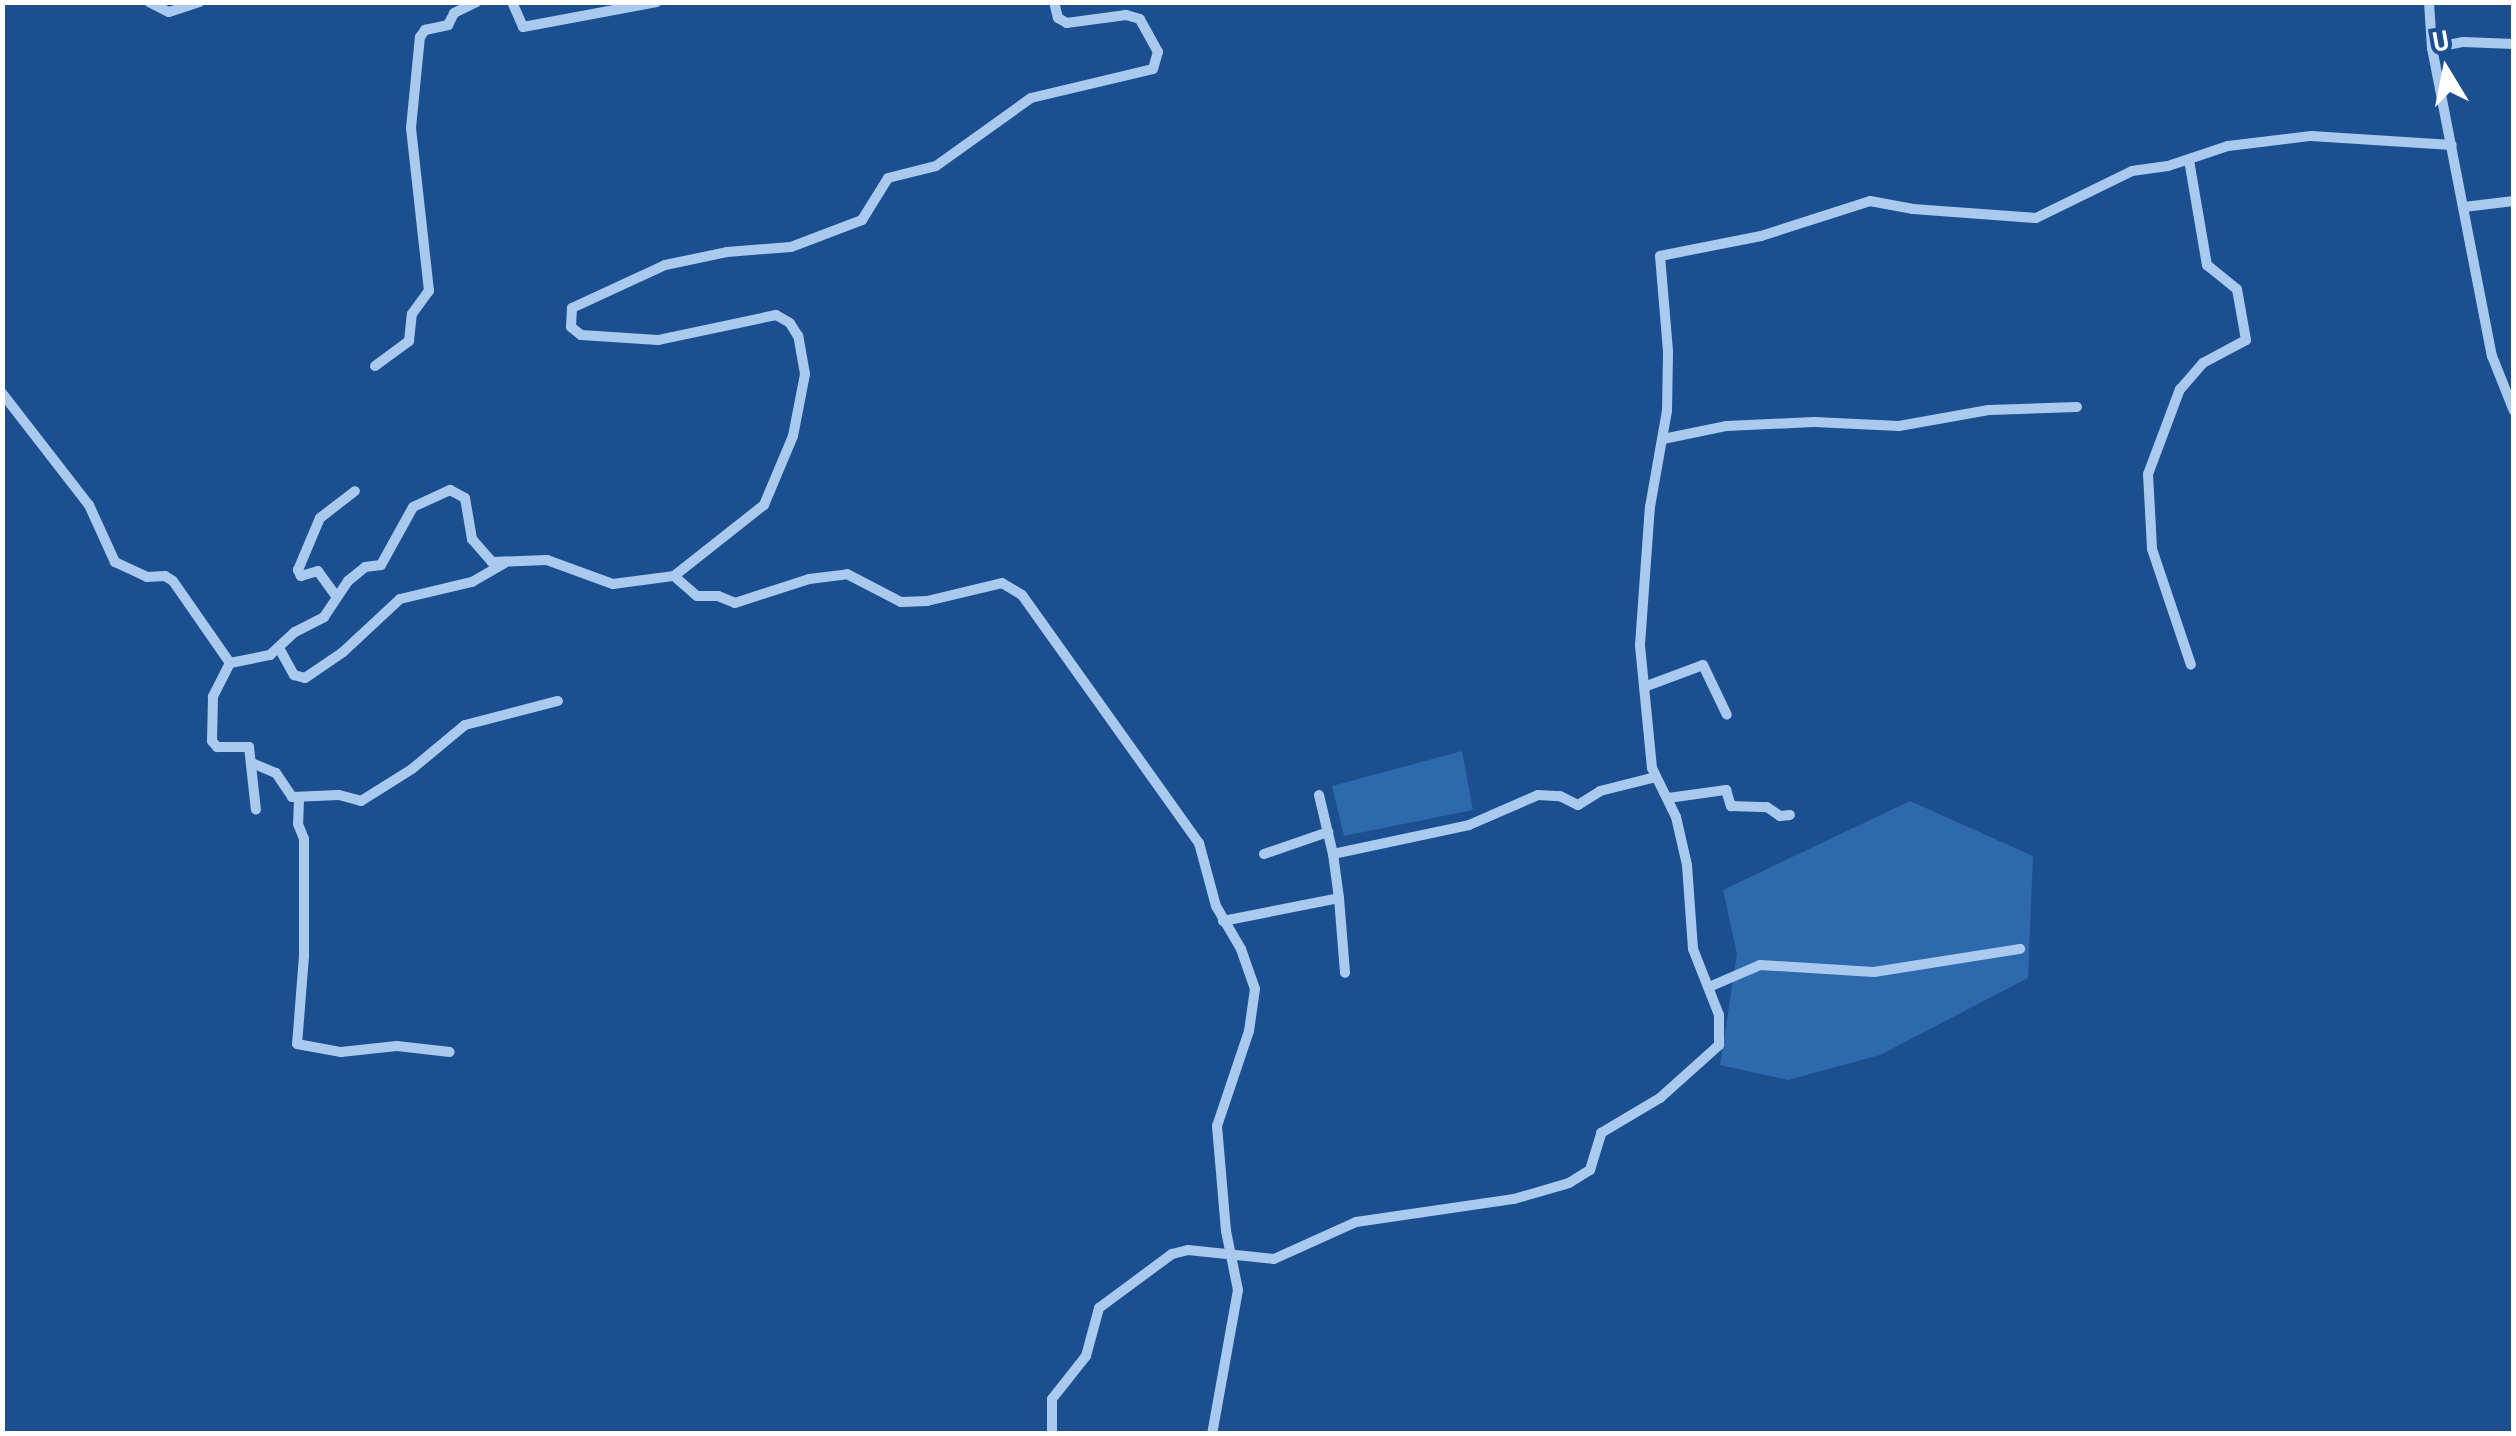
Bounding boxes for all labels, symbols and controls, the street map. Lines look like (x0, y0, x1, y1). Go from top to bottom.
north arrow (2396, 20, 2496, 120)
text: U (2429, 20, 2452, 61)

